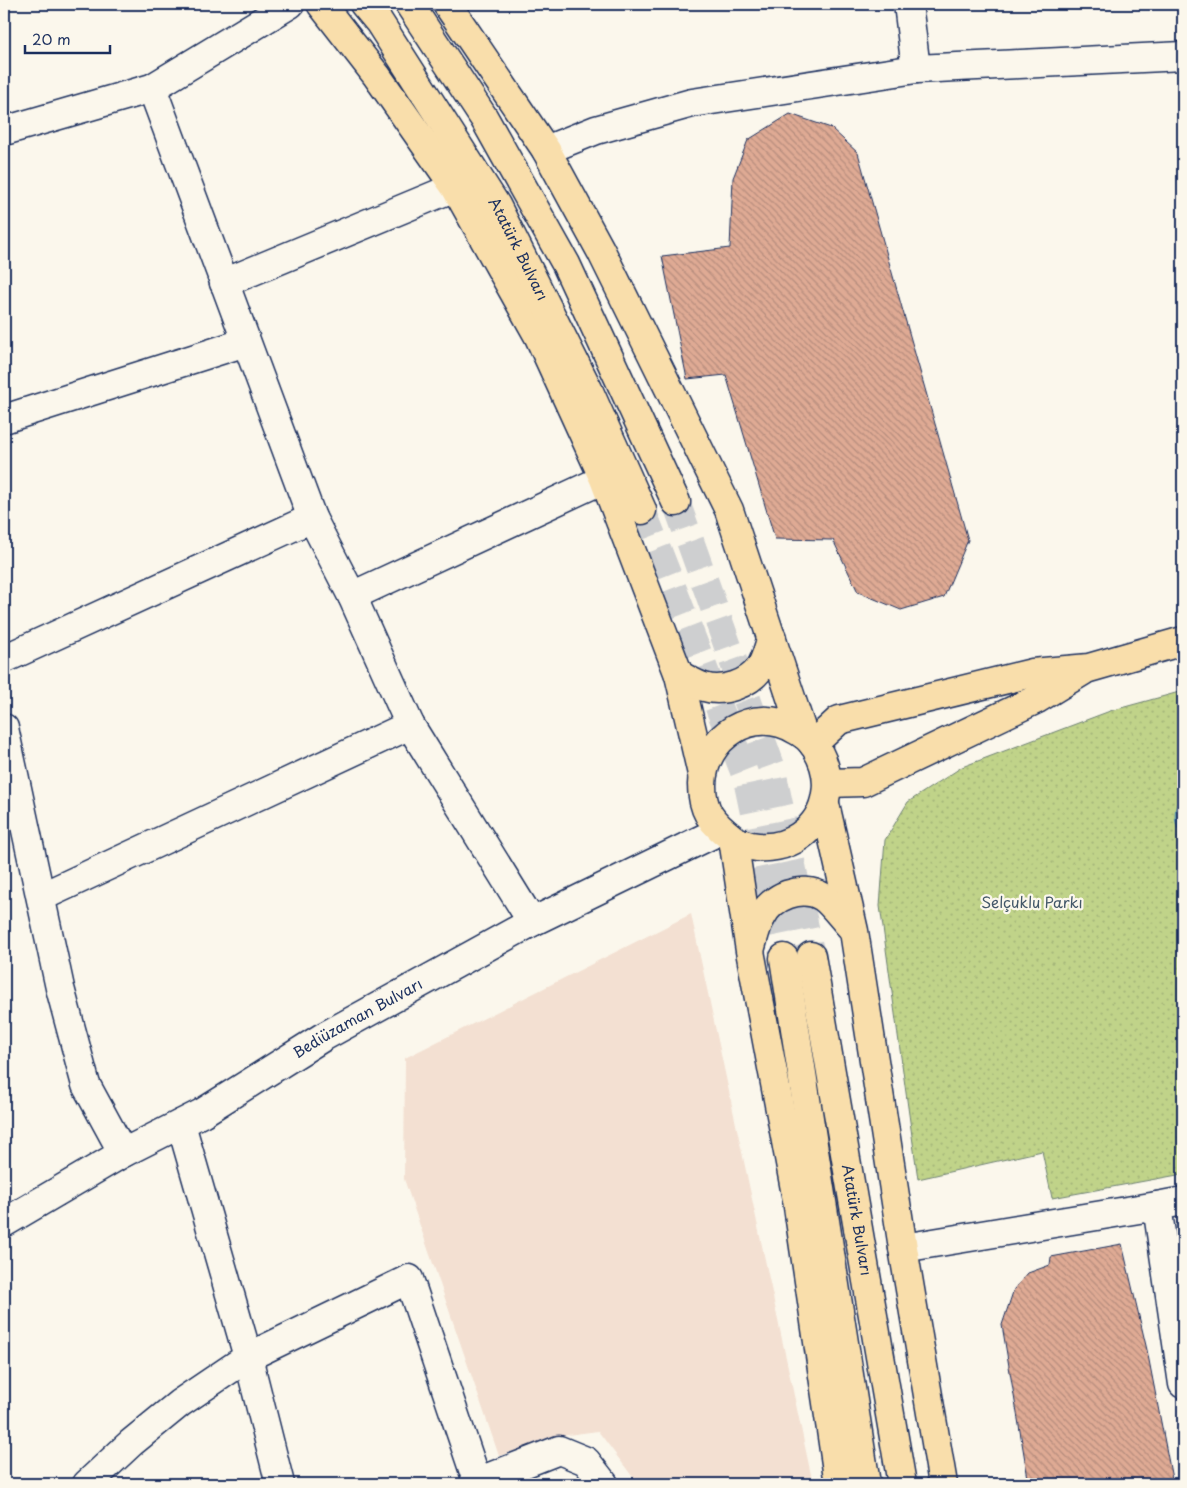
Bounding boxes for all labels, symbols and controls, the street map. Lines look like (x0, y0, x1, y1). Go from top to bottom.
scale bar (25, 22, 110, 54)
text: 20 m (32, 27, 71, 50)
street label: Atatürk Bulvarı (484, 192, 555, 304)
park label: Selçuklu Parkı (981, 890, 1083, 913)
street label: Bediüzaman Bulvarı (288, 972, 426, 1063)
street label: Atatürk Bulvarı (837, 1162, 879, 1277)

